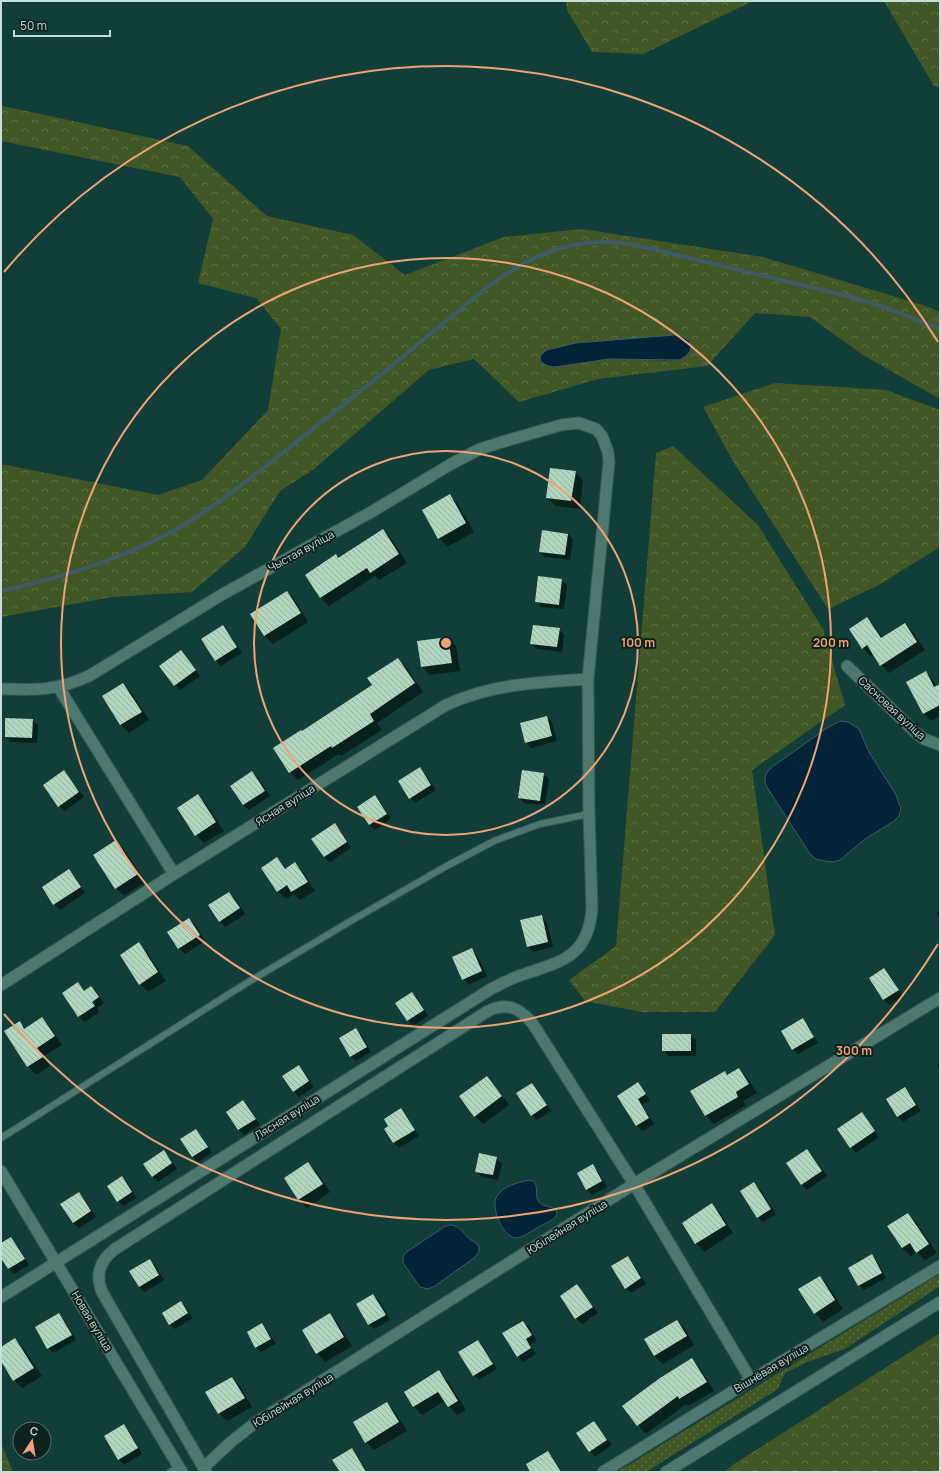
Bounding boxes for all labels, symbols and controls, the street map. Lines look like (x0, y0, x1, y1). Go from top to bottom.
scale bar (14, 12, 110, 38)
text: 50 m (20, 17, 47, 34)
street label: Чыстая вуліца (265, 526, 337, 575)
text: 100 m (621, 634, 655, 651)
text: 200 m (813, 634, 849, 651)
centre of rings (439, 636, 453, 650)
street label: Сасновая вуліца (856, 673, 929, 743)
street label: Ясная вуліца (252, 780, 317, 829)
text: 300 m (836, 1042, 872, 1059)
street label: Лясная вуліца (251, 1091, 322, 1143)
street label: Юбілейная вуліца (524, 1196, 610, 1257)
street label: Новая вуліца (69, 1288, 116, 1354)
street label: Вішнёвая вуліца (731, 1339, 811, 1396)
street label: Юбілейная вуліца (250, 1369, 336, 1430)
north arrow (12, 1421, 52, 1461)
text: С (29, 1423, 40, 1439)

